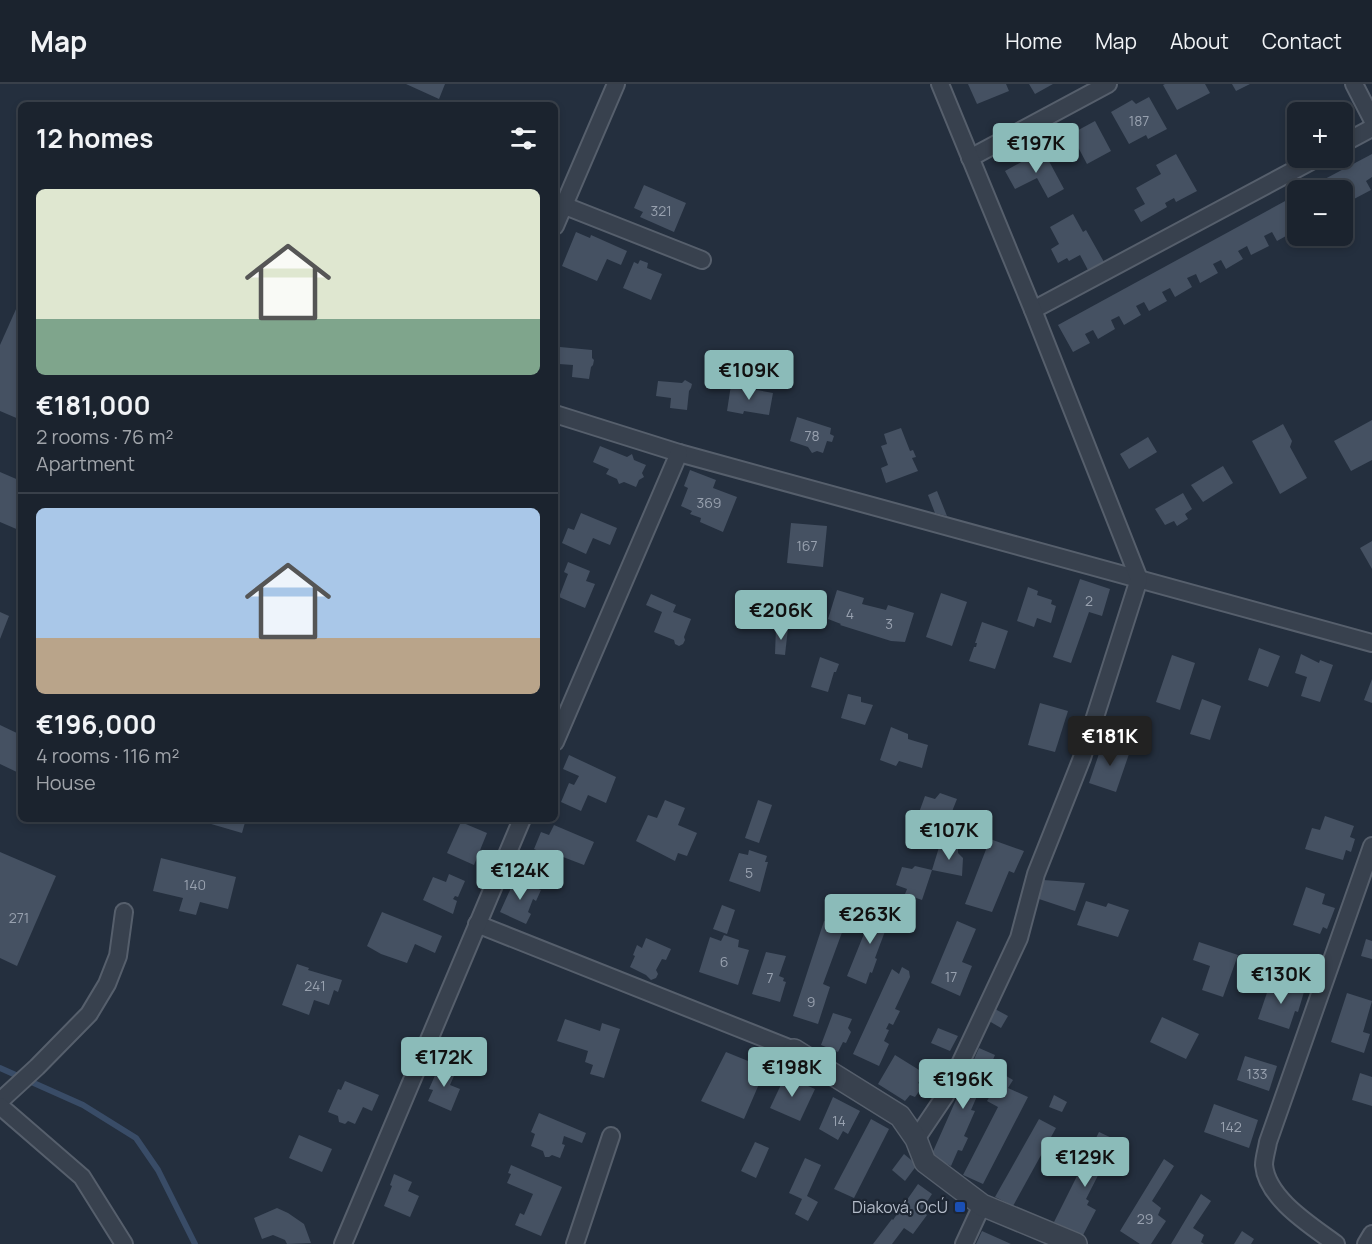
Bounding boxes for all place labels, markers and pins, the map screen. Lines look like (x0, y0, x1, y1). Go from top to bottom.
pin: €197K (994, 123, 1078, 174)
pin: €109K (707, 350, 791, 401)
pin: €206K (739, 590, 823, 641)
pin: €181K (1068, 716, 1152, 767)
pin: €107K (907, 810, 991, 861)
pin: €124K (478, 850, 562, 901)
pin: €263K (828, 894, 912, 945)
pin: €130K (1239, 954, 1323, 1005)
pin: €172K (402, 1037, 486, 1088)
pin: €198K (750, 1047, 834, 1098)
pin: €196K (921, 1059, 1005, 1110)
pin: €129K (1043, 1137, 1127, 1188)
place label: Diaková, OcÚ (852, 1196, 948, 1218)
marker: Diaková, OcÚ (953, 1200, 967, 1214)

